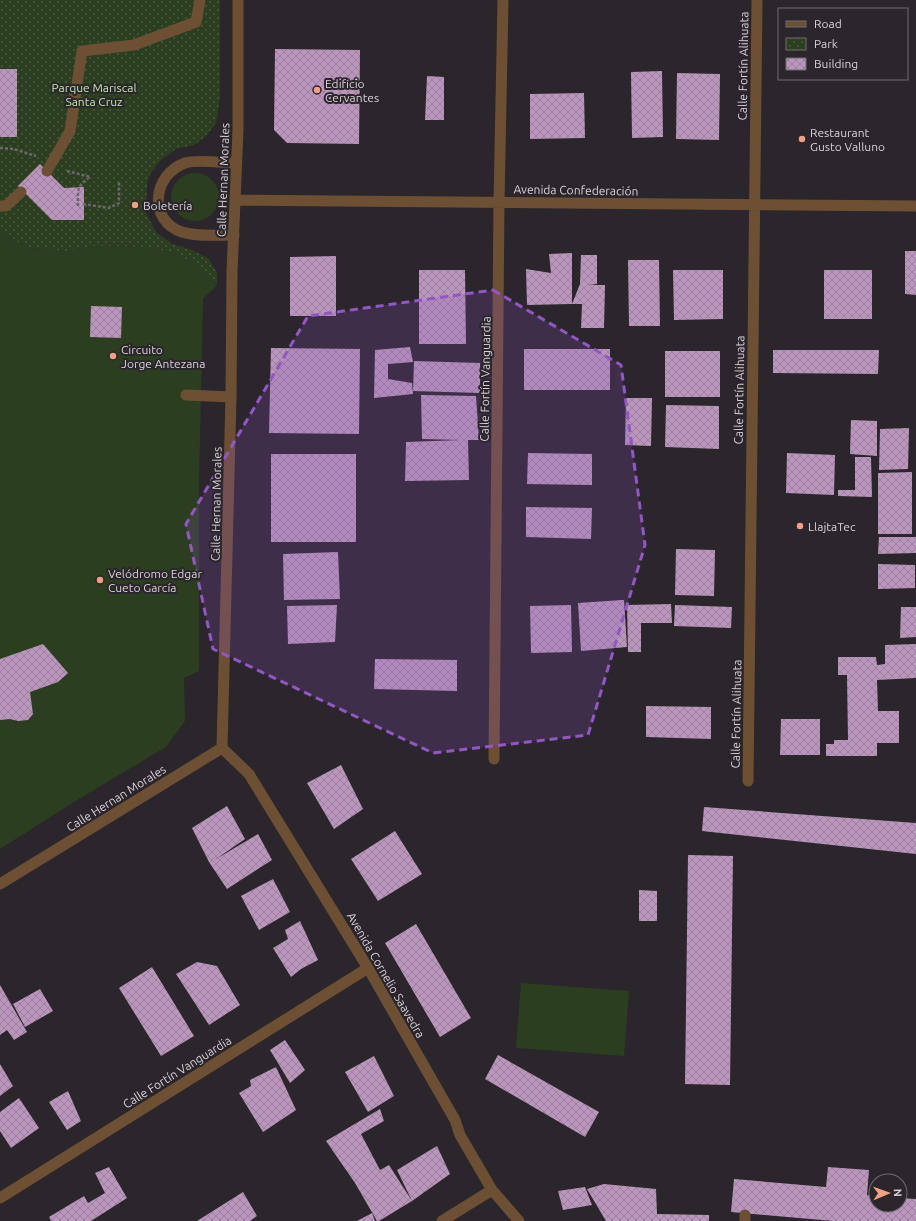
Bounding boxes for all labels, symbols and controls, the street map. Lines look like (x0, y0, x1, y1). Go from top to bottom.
legend (778, 8, 908, 80)
street label: Calle Fortín Alihuata (736, 11, 750, 121)
text: Road (814, 17, 842, 30)
text: Park (814, 37, 838, 50)
text: Building (814, 57, 858, 70)
place label: Edificio Cervantes (325, 77, 379, 104)
park label: Parque Mariscal Santa Cruz (51, 81, 137, 108)
marker: Edificio Cervantes (312, 85, 322, 95)
street label: Calle Hernan Morales (215, 123, 231, 237)
place label: Restaurant Gusto Valluno (810, 126, 885, 153)
marker: Restaurant Gusto Valluno (797, 134, 807, 144)
street label: Avenida Confederación (513, 182, 639, 198)
place label: Boletería (143, 199, 192, 212)
marker: Boletería (130, 200, 140, 210)
street label: Calle Fortín Vanguardia (477, 316, 493, 442)
street label: Calle Fortín Alihuata (732, 335, 746, 445)
place label: Circuito Jorge Antezana (121, 343, 205, 370)
marker: Circuito Jorge Antezana (108, 351, 118, 361)
street label: Calle Hernan Morales (209, 447, 223, 561)
place label: LlajtaTec (808, 520, 856, 533)
marker: LlajtaTec (795, 521, 805, 531)
place label: Velódromo Edgar Cueto García (108, 567, 202, 594)
marker: Velódromo Edgar Cueto García (95, 575, 105, 585)
street label: Calle Fortín Alihuata (729, 659, 743, 769)
street label: Calle Hernan Morales (64, 762, 168, 834)
street label: Avenida Cornelio Saavedra (345, 910, 427, 1040)
street label: Calle Fortín Vanguardia (120, 1033, 234, 1111)
north arrow (868, 1173, 908, 1213)
text: N (892, 1188, 904, 1197)

